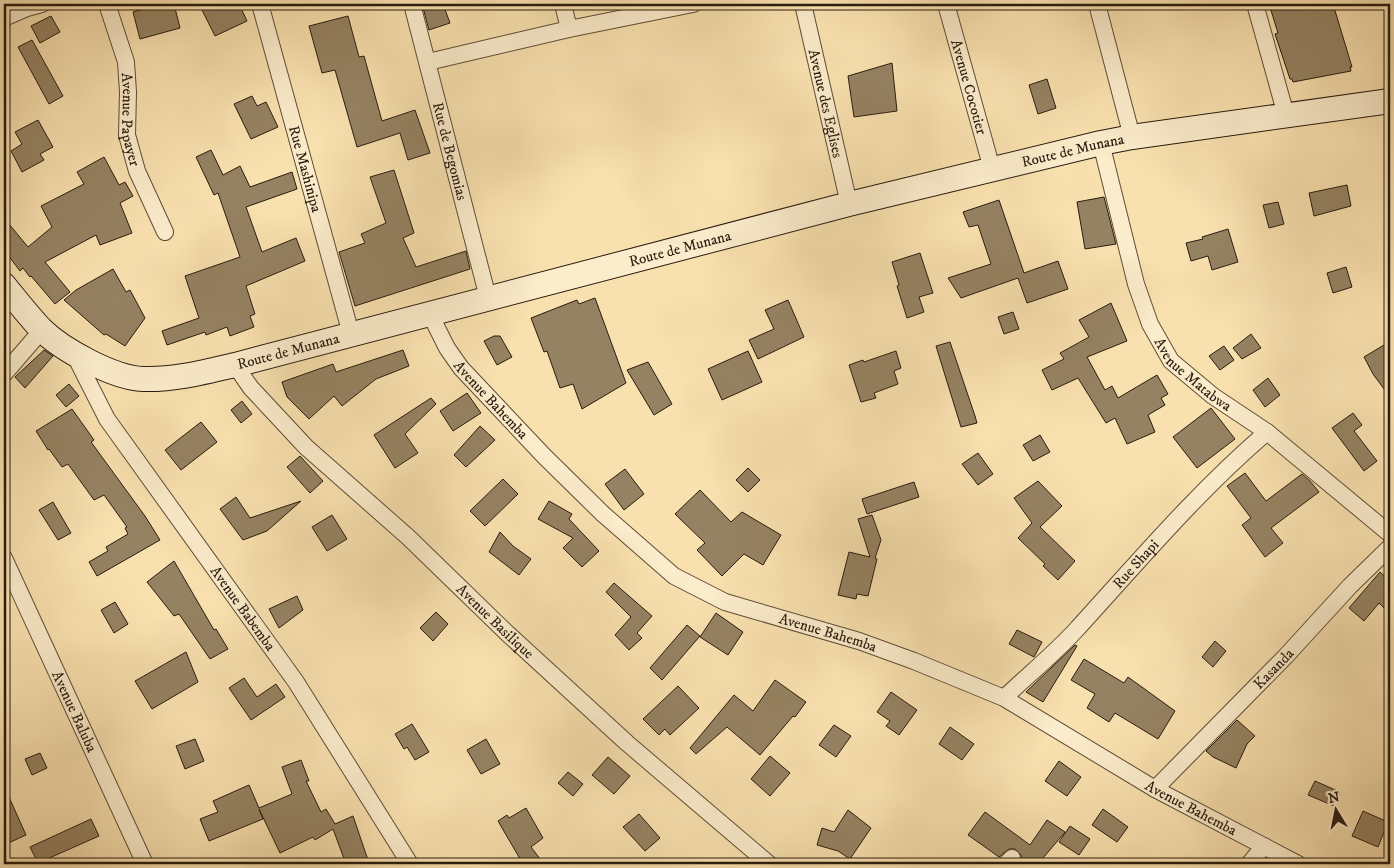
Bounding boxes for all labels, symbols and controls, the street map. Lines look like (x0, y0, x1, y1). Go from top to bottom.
street label: Avenue Cocotier (946, 37, 991, 137)
street label: Avenue des Eglises (804, 47, 847, 160)
street label: Avenue Papayer (117, 72, 144, 169)
street label: Rue de Begomias (428, 100, 471, 202)
street label: Rue Mashinipa (284, 123, 326, 215)
street label: Route de Munana (1020, 130, 1126, 172)
street label: Route de Munana (627, 226, 734, 271)
street label: Route de Munana (235, 329, 342, 374)
street label: Avenue Matabwa (1150, 334, 1236, 416)
street label: Avenue Bahemba (449, 357, 533, 444)
street label: Rue Shapi (1109, 535, 1163, 593)
street label: Avenue Babemba (206, 562, 280, 655)
street label: Avenue Basilique (452, 580, 538, 663)
street label: Avenue Bahemba (777, 609, 880, 657)
street label: Kasanda (1250, 644, 1299, 693)
street label: Avenue Baluba (47, 668, 101, 756)
street label: Avenue Bahemba (1141, 776, 1241, 841)
north arrow (1312, 786, 1362, 836)
text: N (1327, 788, 1342, 808)

